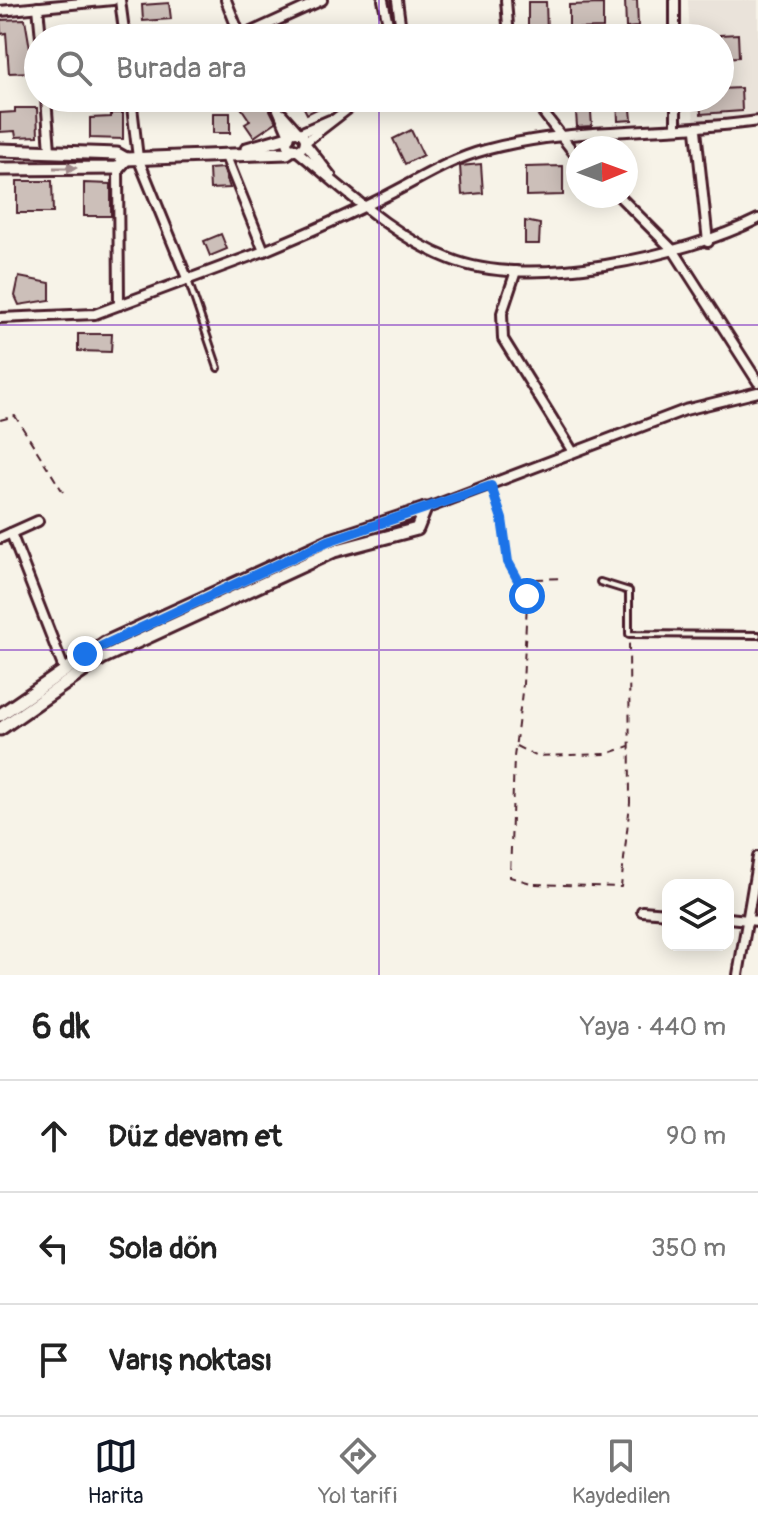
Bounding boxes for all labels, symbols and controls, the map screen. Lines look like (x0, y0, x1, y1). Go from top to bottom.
search box (24, 24, 734, 112)
icon: search (52, 46, 96, 90)
text: Burada ara (116, 50, 247, 87)
north arrow (566, 136, 638, 208)
one-way arrow (53, 162, 78, 174)
route start (509, 578, 545, 614)
route end (67, 636, 103, 672)
map controls (662, 879, 734, 951)
button: layers (662, 879, 734, 951)
text: 6 dk (32, 1006, 90, 1049)
text: Yaya · 440 m (580, 1011, 726, 1043)
icon: ahead (32, 1114, 76, 1158)
text: Düz devam et (108, 1118, 282, 1155)
text: 90 m (666, 1120, 726, 1152)
icon: left (32, 1226, 76, 1270)
text: Sola dön (108, 1230, 217, 1267)
text: 350 m (651, 1232, 726, 1264)
icon: arrive (32, 1338, 76, 1382)
text: Varış noktası (108, 1342, 272, 1379)
tab: Harita (87, 1434, 144, 1510)
tab: Yol tarifi (318, 1434, 397, 1510)
tab: Kaydedilen (572, 1434, 671, 1510)

